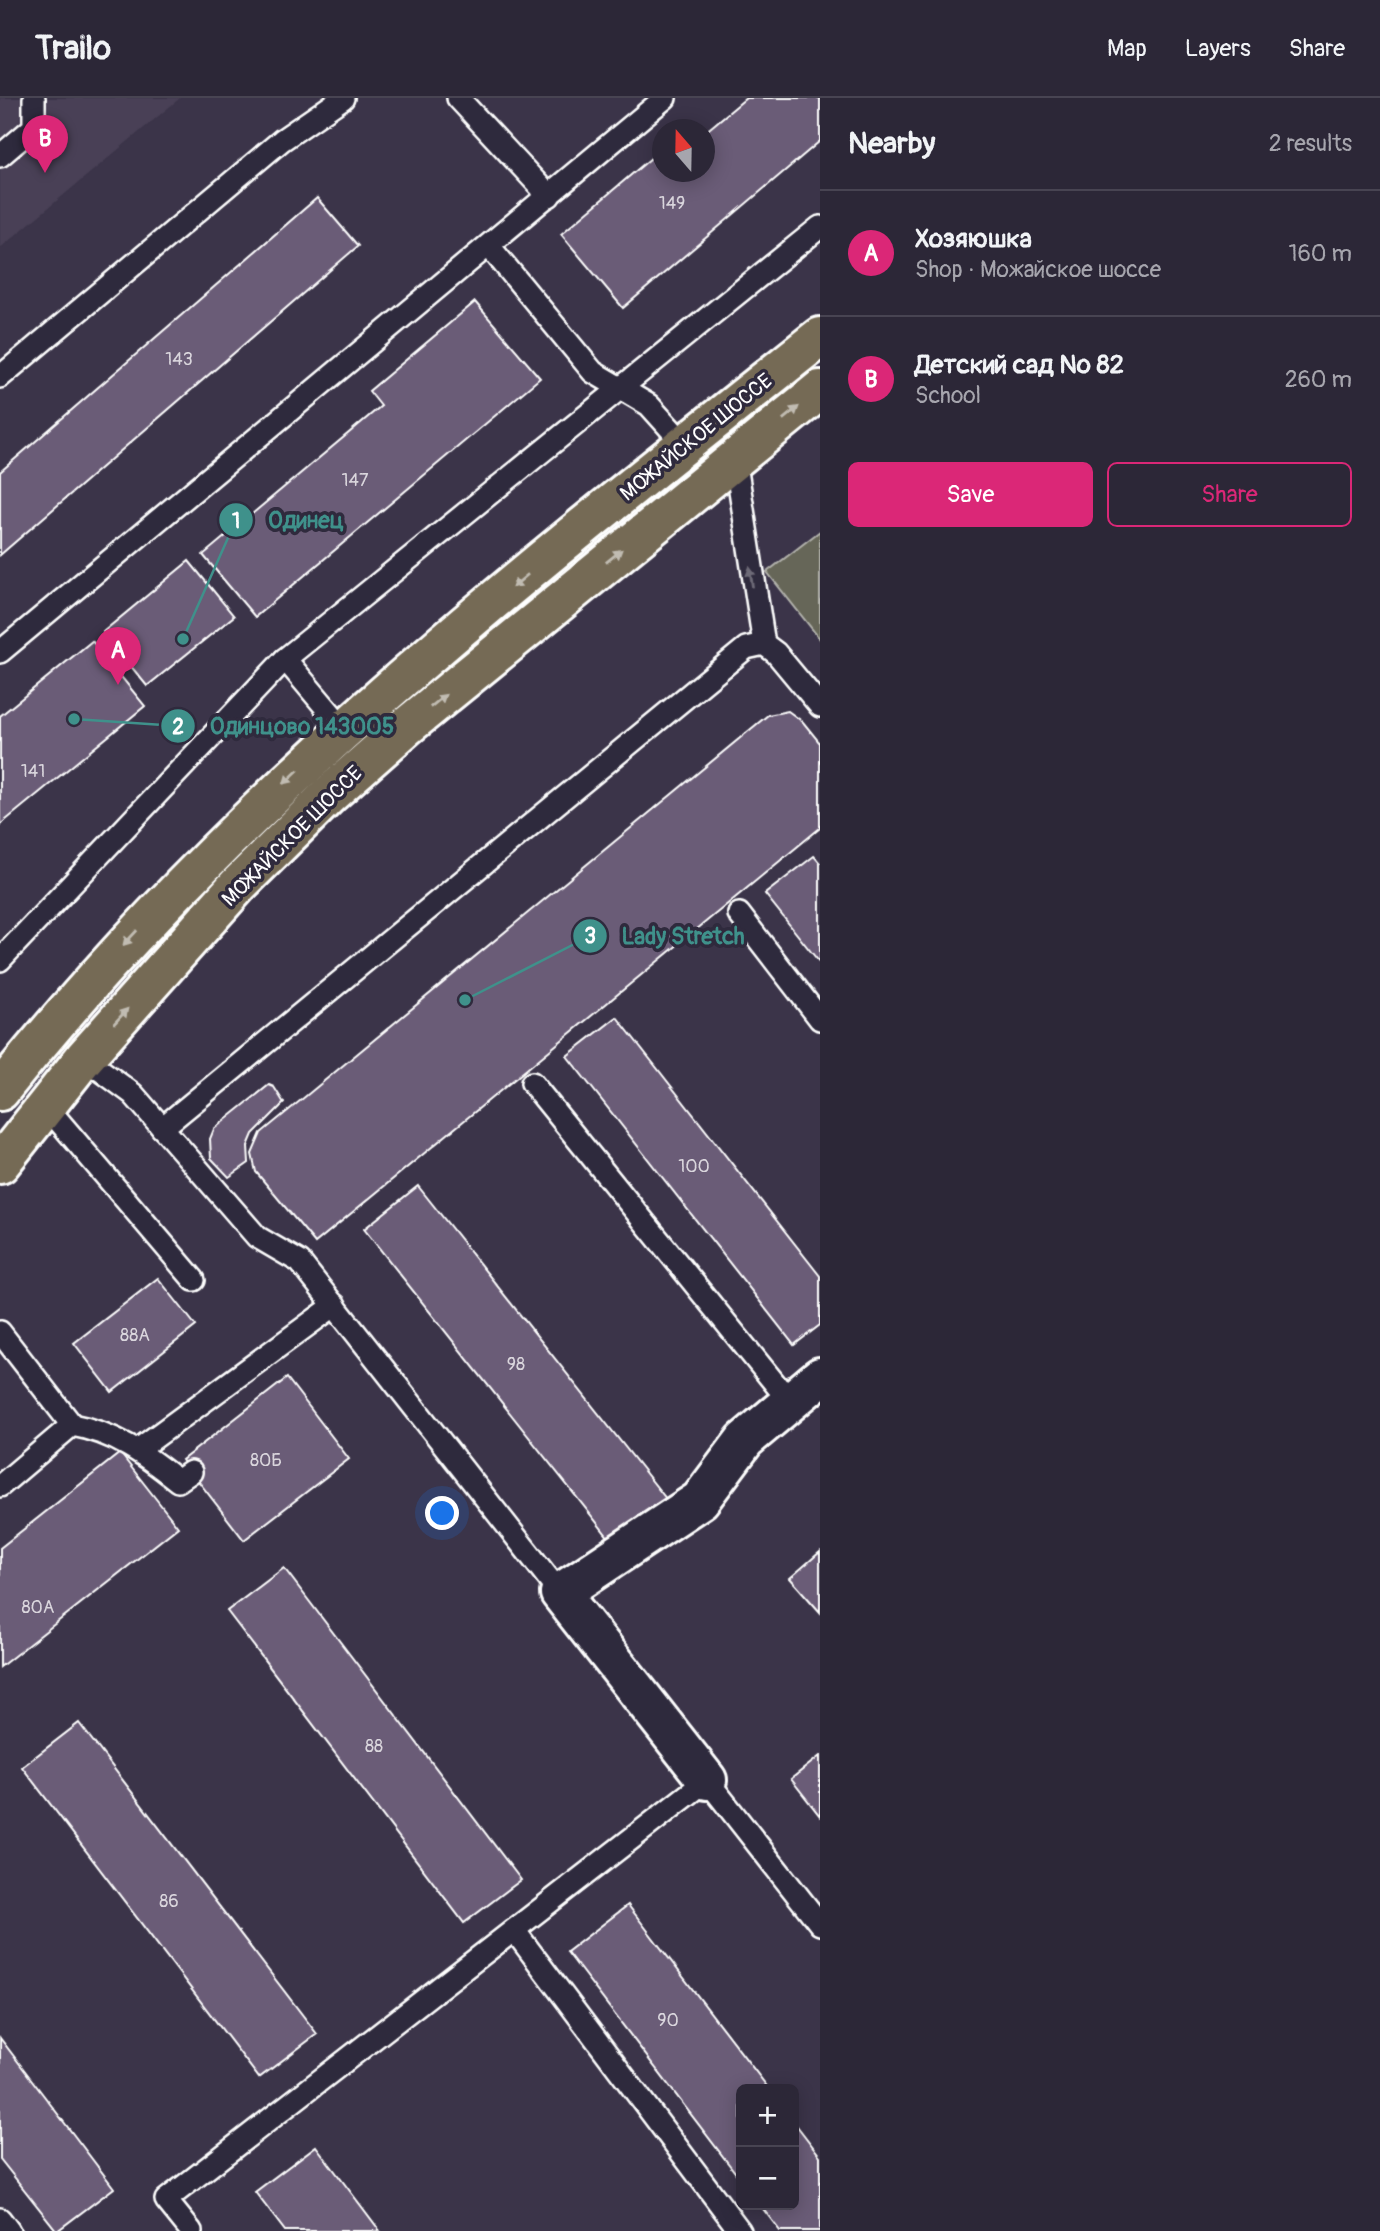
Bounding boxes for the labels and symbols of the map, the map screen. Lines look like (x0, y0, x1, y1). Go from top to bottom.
pin: B (22, 115, 68, 173)
north arrow (652, 119, 715, 182)
house number: 149 (659, 192, 685, 215)
house number: 143 (165, 348, 193, 371)
street label: МОЖАЙСКОЕ ШОССЕ (615, 368, 778, 507)
one-way arrow (781, 406, 799, 421)
house number: 147 (342, 469, 369, 492)
callout: Одинец (219, 498, 358, 542)
text: Одинец (268, 506, 344, 535)
text: 1 (232, 508, 240, 535)
one-way arrow (604, 549, 622, 564)
one-way arrow (745, 566, 756, 588)
one-way arrow (511, 573, 528, 588)
pin: A (95, 627, 141, 685)
one-way arrow (428, 693, 446, 708)
callout: Одинцово 143005 (161, 704, 408, 748)
text: Одинцово 143005 (210, 712, 394, 741)
text: 2 (172, 714, 184, 741)
house number: 141 (21, 760, 45, 783)
street label: МОЖАЙСКОЕ ШОССЕ (216, 760, 369, 913)
one-way arrow (282, 769, 300, 785)
callout: Lady Stretch (573, 914, 759, 958)
text: Lady Stretch (621, 922, 745, 951)
text: 3 (584, 923, 596, 950)
one-way arrow (123, 929, 139, 946)
one-way arrow (113, 1008, 128, 1025)
house number: 100 (678, 1155, 710, 1178)
house number: 88А (120, 1324, 150, 1347)
house number: 98 (507, 1353, 525, 1376)
house number: 80Б (250, 1449, 282, 1472)
your location (425, 1496, 459, 1530)
house number: 80А (21, 1596, 55, 1619)
house number: 88 (365, 1735, 383, 1758)
house number: 86 (159, 1890, 179, 1913)
house number: 90 (657, 2009, 679, 2032)

